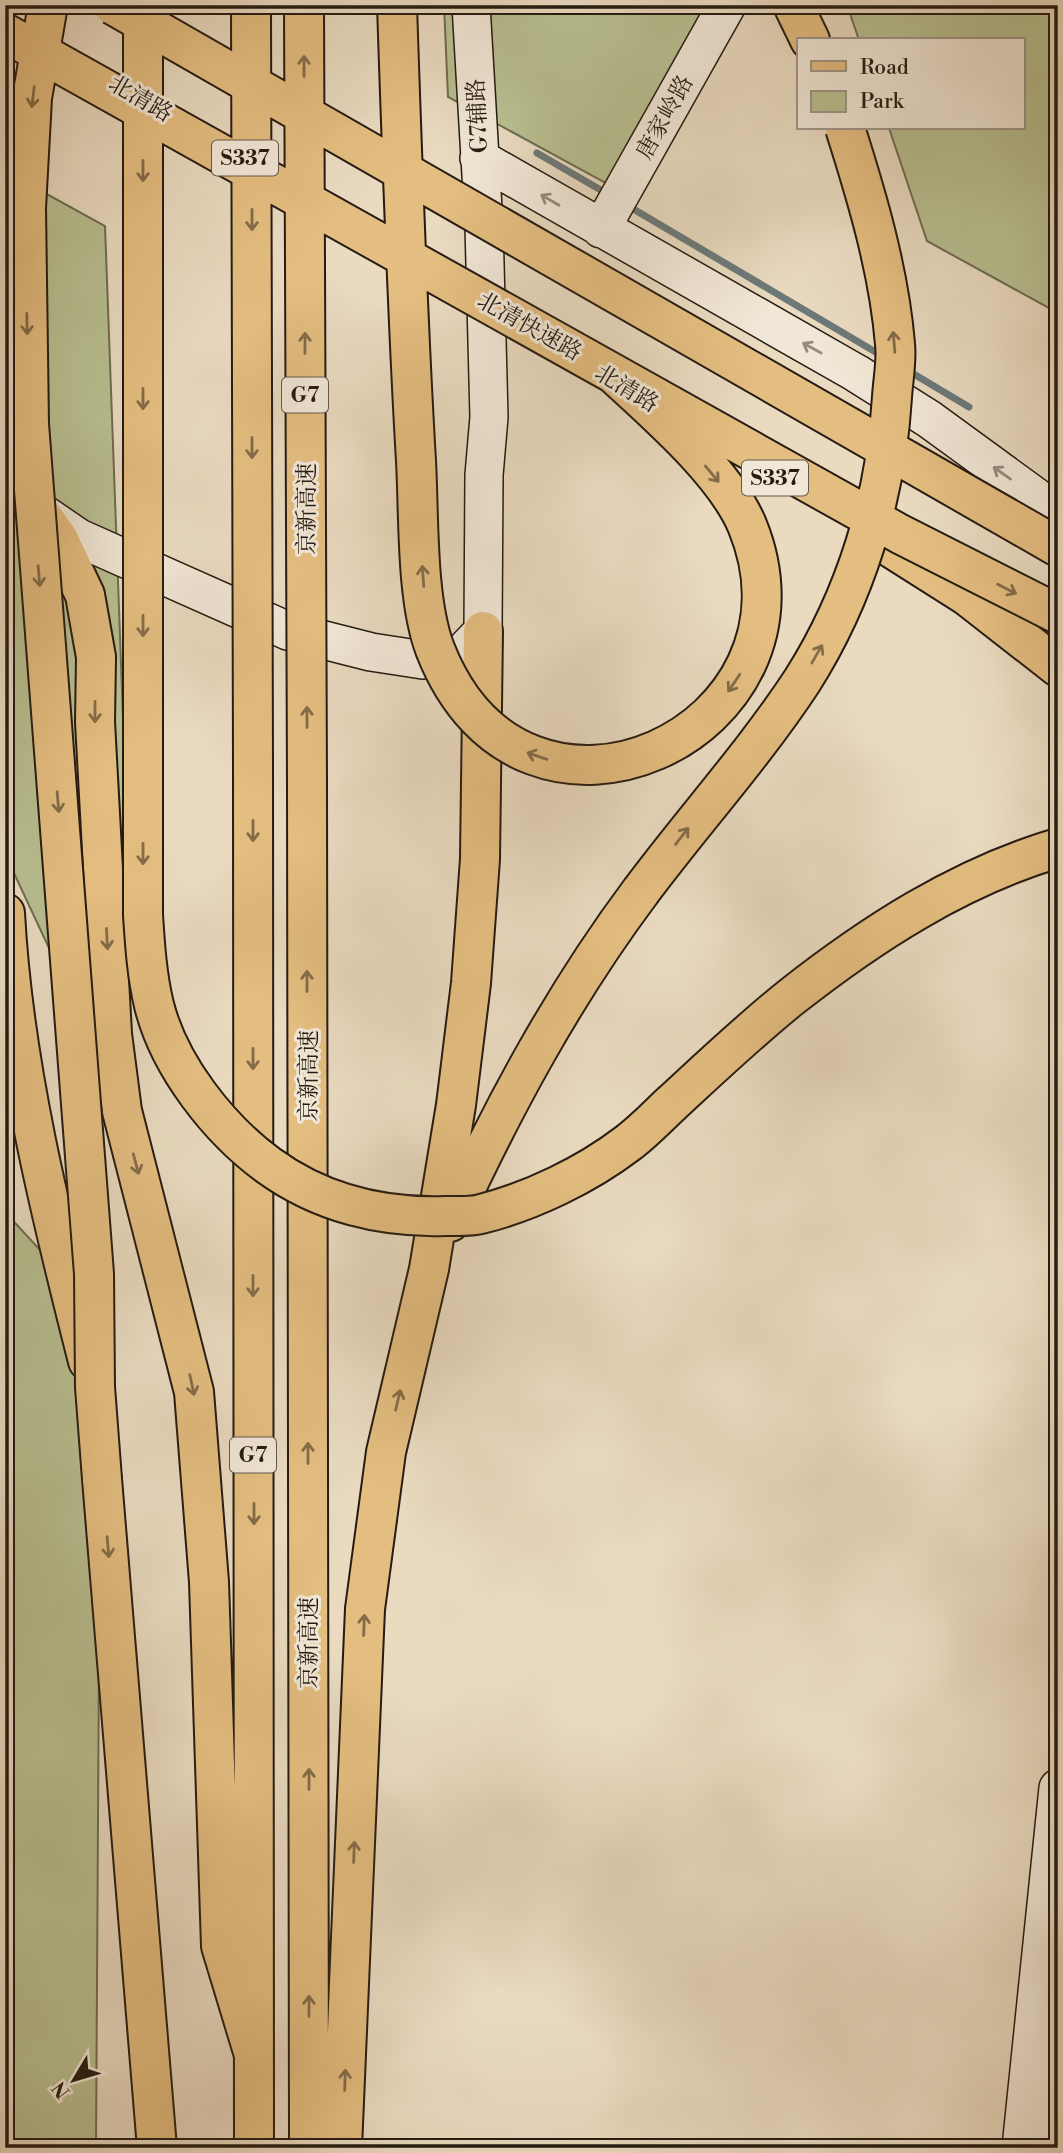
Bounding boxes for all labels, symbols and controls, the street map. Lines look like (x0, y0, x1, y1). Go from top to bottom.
legend (797, 38, 1024, 130)
one-way arrow (297, 55, 311, 78)
text: Road (860, 55, 909, 81)
street label: 北清路 (104, 69, 177, 128)
street label: 唐家岭路 (630, 70, 699, 165)
street label: G7辅路 (462, 78, 494, 154)
one-way arrow (26, 85, 39, 108)
text: Park (860, 89, 905, 115)
road number: S337 (212, 140, 278, 176)
one-way arrow (136, 160, 150, 183)
one-way arrow (540, 193, 560, 207)
one-way arrow (245, 209, 259, 232)
street label: 北清快速路 (472, 287, 587, 367)
one-way arrow (20, 312, 33, 335)
one-way arrow (298, 331, 312, 354)
one-way arrow (887, 331, 900, 353)
one-way arrow (803, 341, 823, 355)
street label: 北清路 (590, 359, 663, 419)
road number: G7 (282, 378, 328, 412)
one-way arrow (136, 387, 150, 410)
one-way arrow (245, 436, 259, 459)
road number: S337 (742, 461, 808, 496)
street label: 京新高速 (293, 463, 321, 555)
one-way arrow (705, 465, 720, 483)
one-way arrow (993, 466, 1012, 480)
one-way arrow (33, 564, 46, 586)
one-way arrow (416, 565, 429, 588)
one-way arrow (996, 583, 1017, 596)
one-way arrow (136, 615, 150, 638)
one-way arrow (811, 644, 825, 664)
one-way arrow (726, 673, 741, 692)
one-way arrow (88, 700, 102, 723)
one-way arrow (300, 706, 314, 729)
one-way arrow (527, 749, 549, 761)
one-way arrow (52, 791, 65, 813)
one-way arrow (246, 820, 260, 843)
one-way arrow (675, 828, 690, 846)
one-way arrow (136, 842, 150, 865)
one-way arrow (101, 927, 114, 950)
one-way arrow (300, 969, 314, 992)
street label: 京新高速 (295, 1030, 323, 1122)
one-way arrow (246, 1047, 260, 1070)
one-way arrow (130, 1152, 143, 1175)
one-way arrow (246, 1275, 260, 1298)
one-way arrow (185, 1373, 199, 1396)
one-way arrow (392, 1389, 405, 1412)
road number: G7 (230, 1438, 276, 1472)
one-way arrow (301, 1442, 315, 1465)
one-way arrow (247, 1502, 261, 1525)
one-way arrow (102, 1535, 115, 1557)
street label: 京新高速 (295, 1597, 323, 1689)
one-way arrow (358, 1614, 371, 1637)
one-way arrow (302, 1767, 316, 1790)
one-way arrow (348, 1841, 361, 1864)
one-way arrow (302, 1995, 316, 2018)
north arrow (38, 2044, 108, 2114)
one-way arrow (338, 2068, 351, 2091)
text: N (47, 2077, 75, 2103)

